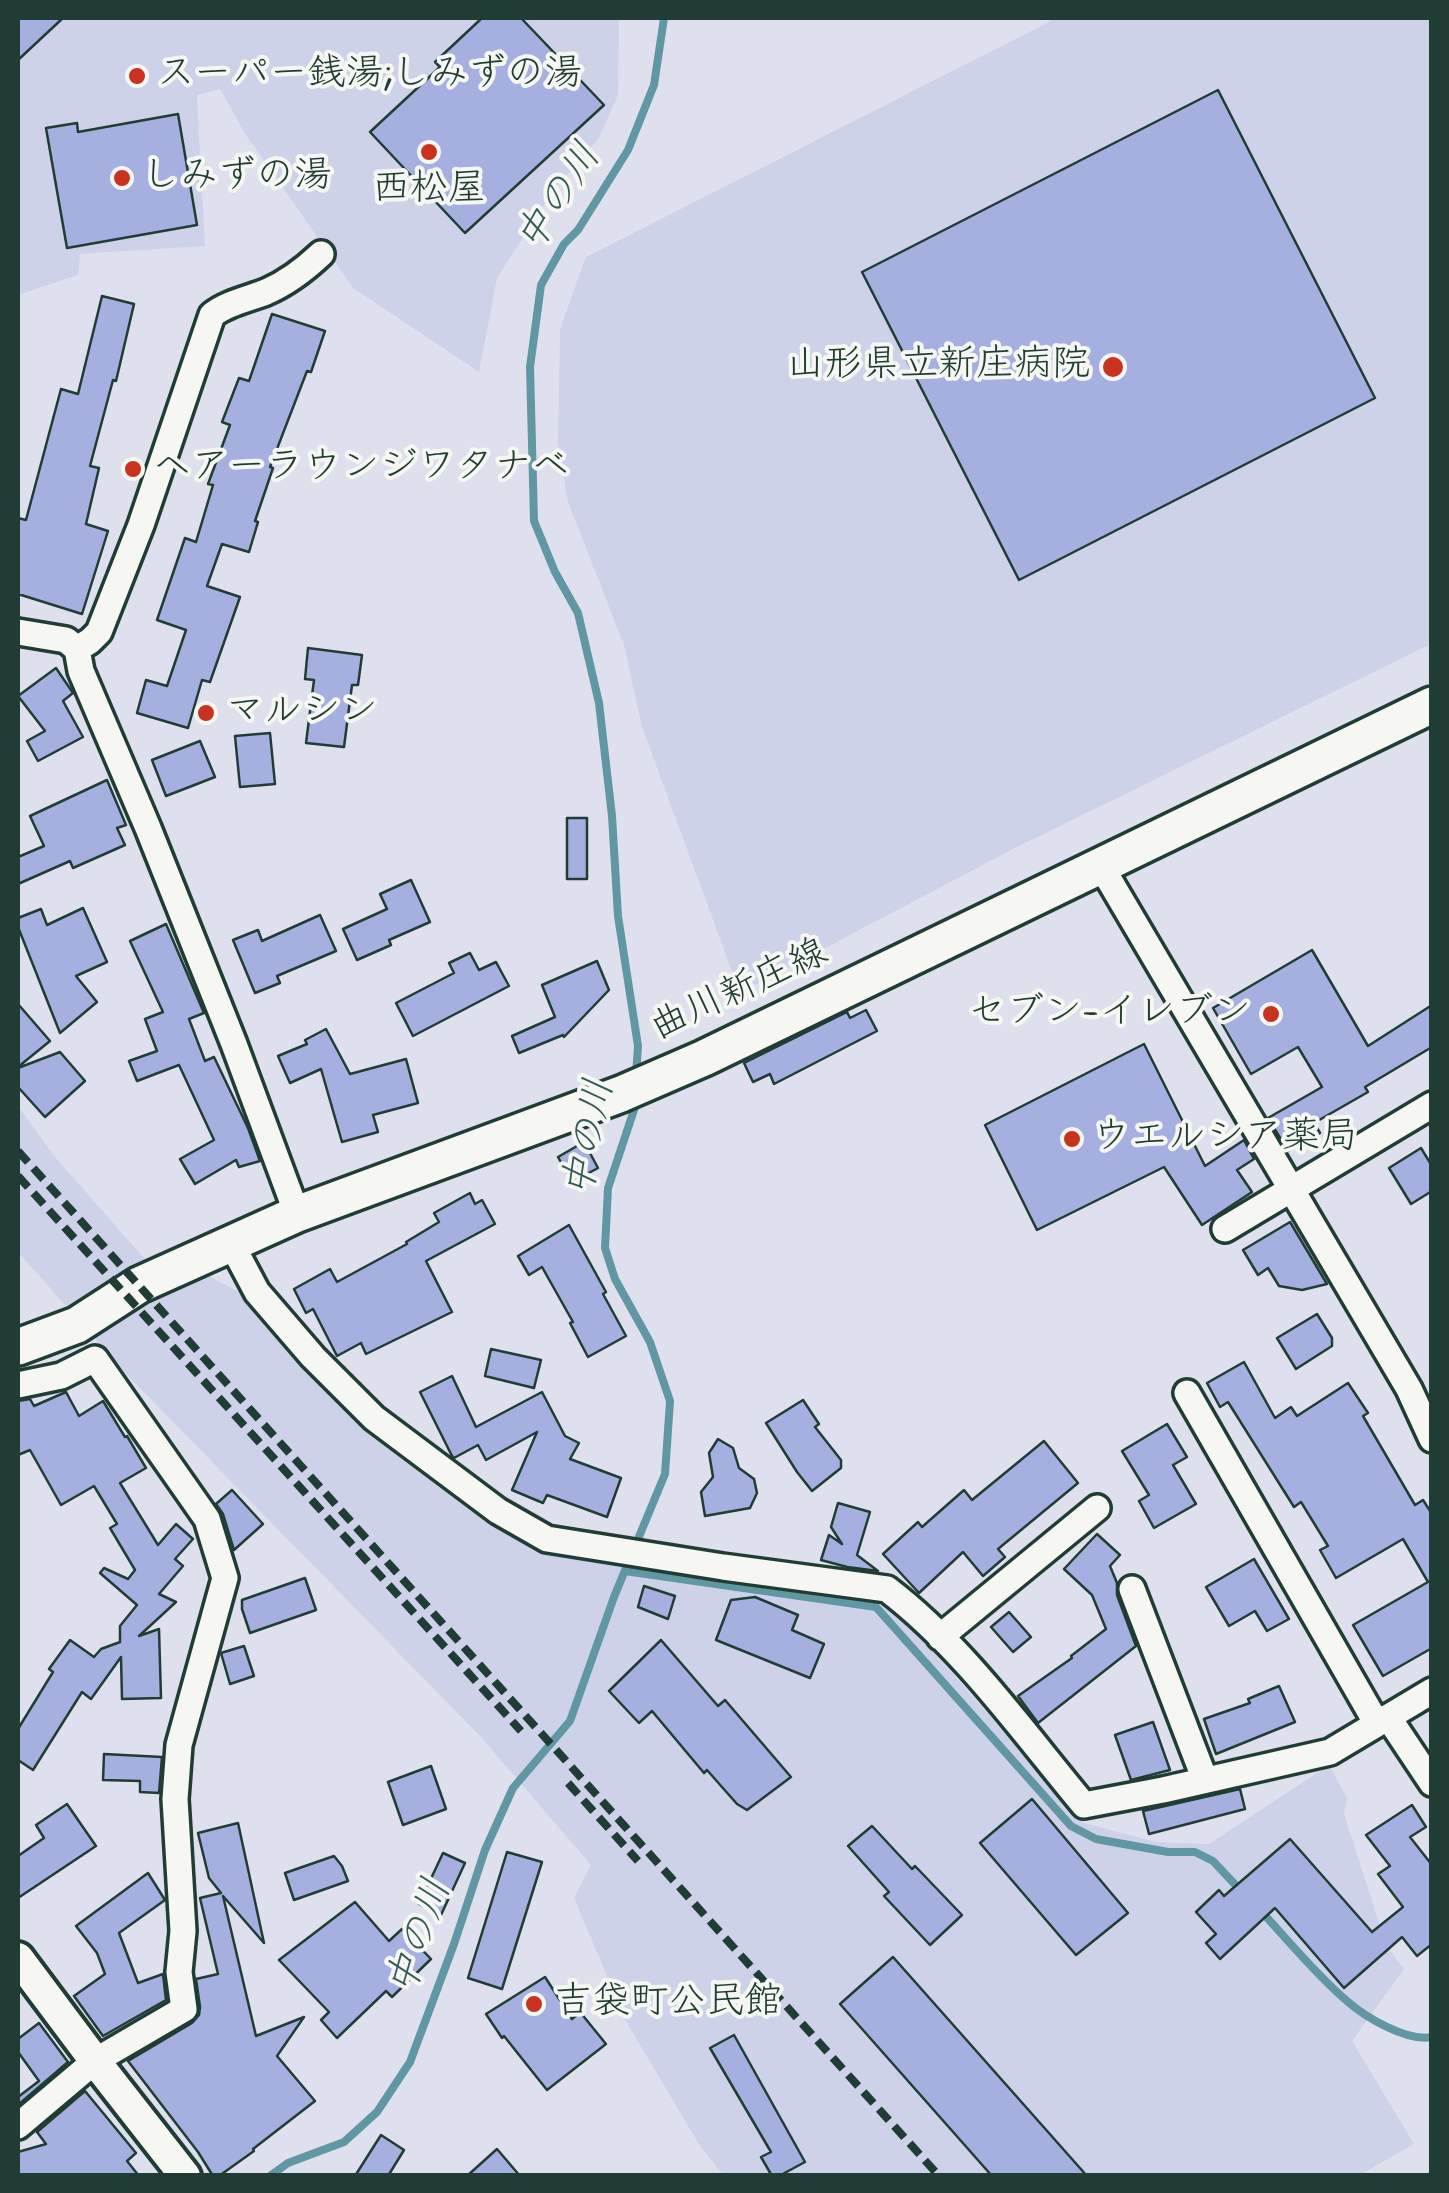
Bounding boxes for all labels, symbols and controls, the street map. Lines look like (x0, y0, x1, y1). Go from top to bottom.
place label: スーパー銭湯;しみずの湯 (157, 53, 582, 99)
marker: スーパー銭湯;しみずの湯 (126, 65, 148, 87)
water label: 中の川 (508, 136, 614, 262)
marker: 西松屋 (418, 141, 440, 163)
place label: しみずの湯 (142, 155, 332, 201)
marker: しみずの湯 (111, 167, 133, 189)
place label: 西松屋 (372, 168, 486, 214)
place label: 山形県立新庄病院 (786, 344, 1090, 390)
marker: 山形県立新庄病院 (1100, 354, 1126, 380)
place label: ヘアーラウンジワタナベ (153, 446, 569, 492)
marker: ヘアーラウンジワタナベ (122, 458, 144, 480)
place label: マルシン (226, 690, 378, 736)
marker: マルシン (195, 702, 217, 724)
street label: 曲川新庄線 (644, 931, 836, 1053)
place label: セブン-イレブン (968, 991, 1251, 1037)
marker: セブン-イレブン (1260, 1003, 1282, 1025)
water label: 中の川 (557, 1076, 627, 1202)
place label: ウエルシア薬局 (1092, 1116, 1358, 1162)
marker: ウエルシア薬局 (1061, 1128, 1083, 1150)
water label: 中の川 (380, 1873, 464, 2003)
place label: 吉袋町公民館 (554, 1981, 782, 2027)
marker: 吉袋町公民館 (523, 1993, 545, 2015)

